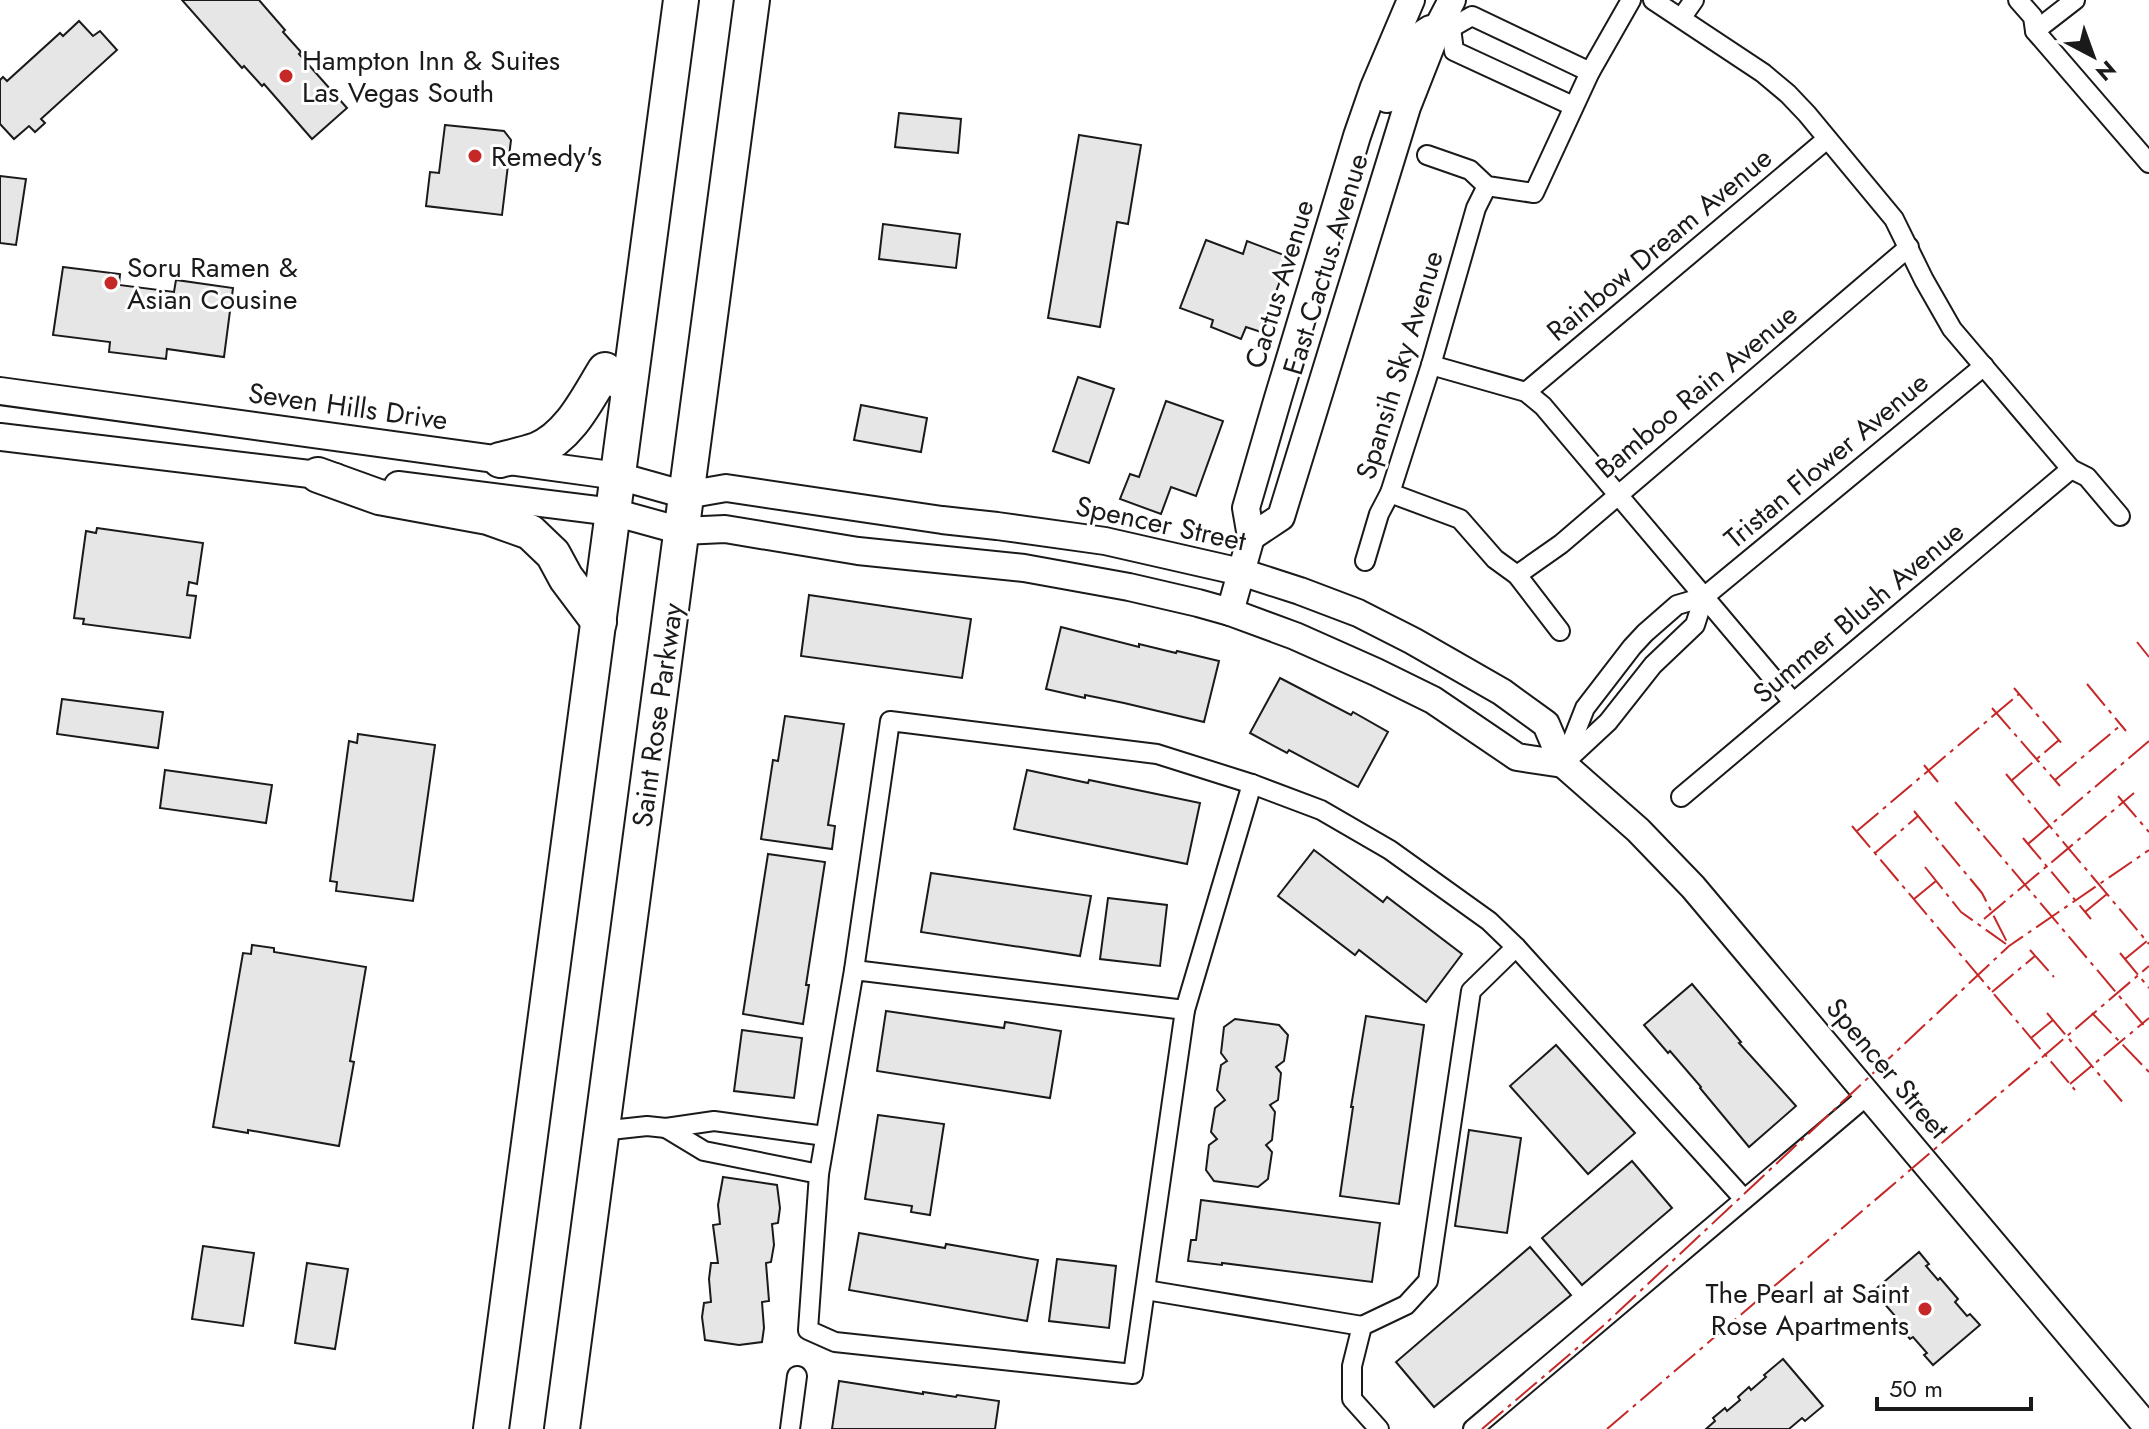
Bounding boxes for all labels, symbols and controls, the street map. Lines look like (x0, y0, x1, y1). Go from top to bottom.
north arrow (2053, 16, 2133, 96)
place label: Hampton Inn & Suites Las Vegas South (302, 40, 560, 113)
text: N (2089, 53, 2123, 89)
marker: Hampton Inn & Suites Las Vegas South (277, 67, 295, 85)
place label: Remedy's (491, 136, 602, 177)
street label: Rainbow Dream Avenue (1538, 138, 1781, 351)
marker: Remedy's (466, 147, 484, 165)
street label: East Cactus Avenue (1275, 149, 1375, 379)
street label: Cactus Avenue (1237, 196, 1321, 372)
street label: Spansih Sky Avenue (1345, 246, 1454, 485)
place label: Soru Ramen & Asian Cousine (127, 247, 298, 320)
marker: Soru Ramen & Asian Cousine (102, 274, 120, 292)
street label: Bamboo Rain Avenue (1586, 294, 1806, 488)
street label: Tristan Flower Avenue (1715, 362, 1937, 558)
street label: Seven Hills Drive (246, 372, 450, 441)
street label: Spencer Street (1072, 485, 1250, 562)
street label: Summer Blush Avenue (1744, 512, 1973, 713)
street label: Saint Rose Parkway (621, 600, 694, 830)
street label: Spencer Street (1816, 989, 1959, 1148)
place label: The Pearl at Saint Rose Apartments (1706, 1273, 1909, 1346)
marker: The Pearl at Saint Rose Apartments (1916, 1300, 1934, 1318)
scale bar (1877, 1361, 2031, 1411)
text: 50 m (1889, 1371, 1943, 1406)

